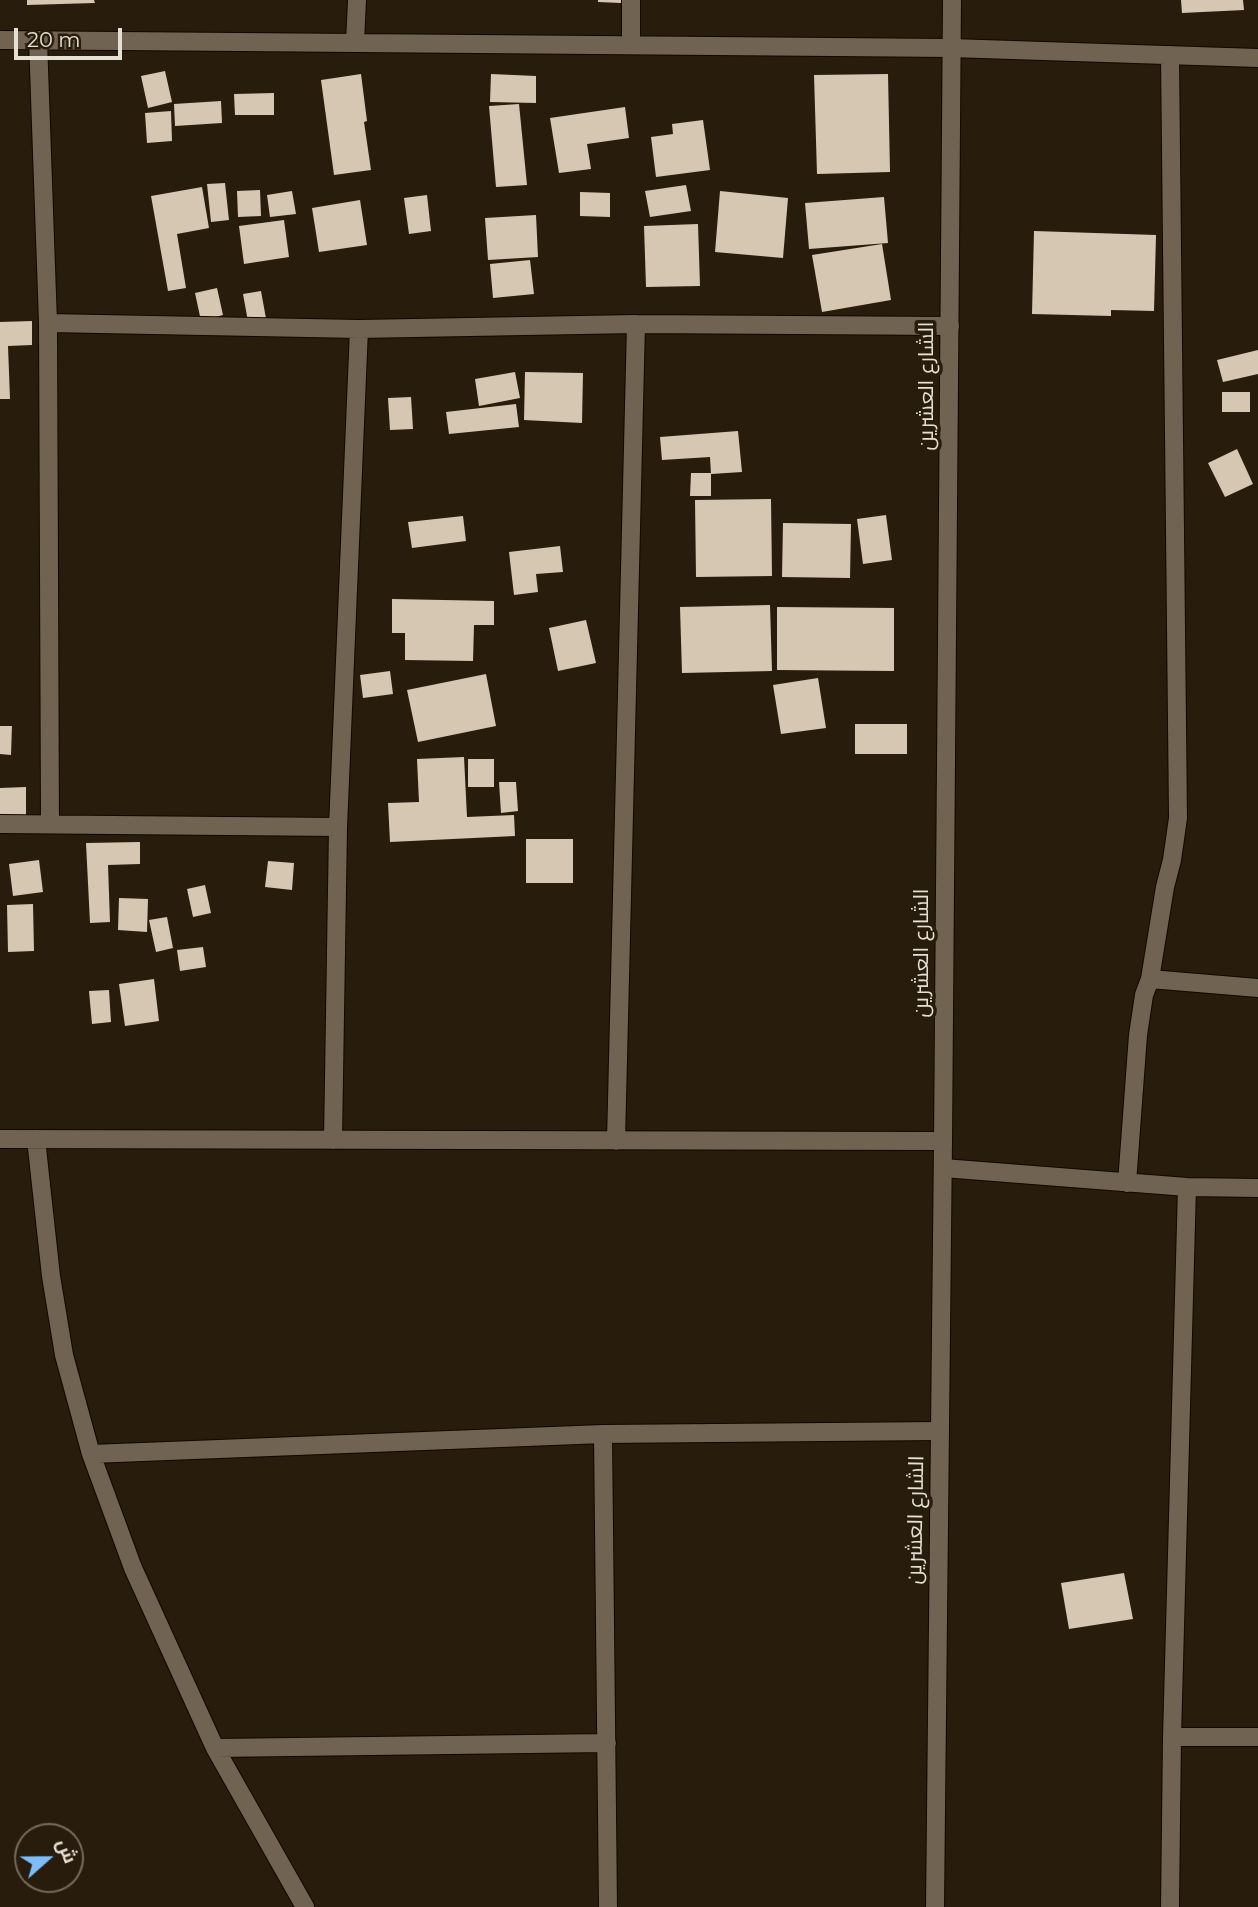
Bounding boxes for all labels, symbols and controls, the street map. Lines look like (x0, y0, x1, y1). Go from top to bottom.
scale bar (18, 14, 126, 58)
text: 20 m (27, 27, 81, 52)
street label: الشارع العشرين (914, 321, 940, 451)
street label: الشارع العشرين (909, 888, 935, 1018)
street label: الشارع العشرين (902, 1455, 930, 1585)
north arrow (14, 1823, 84, 1893)
text: ش (52, 1835, 82, 1867)

